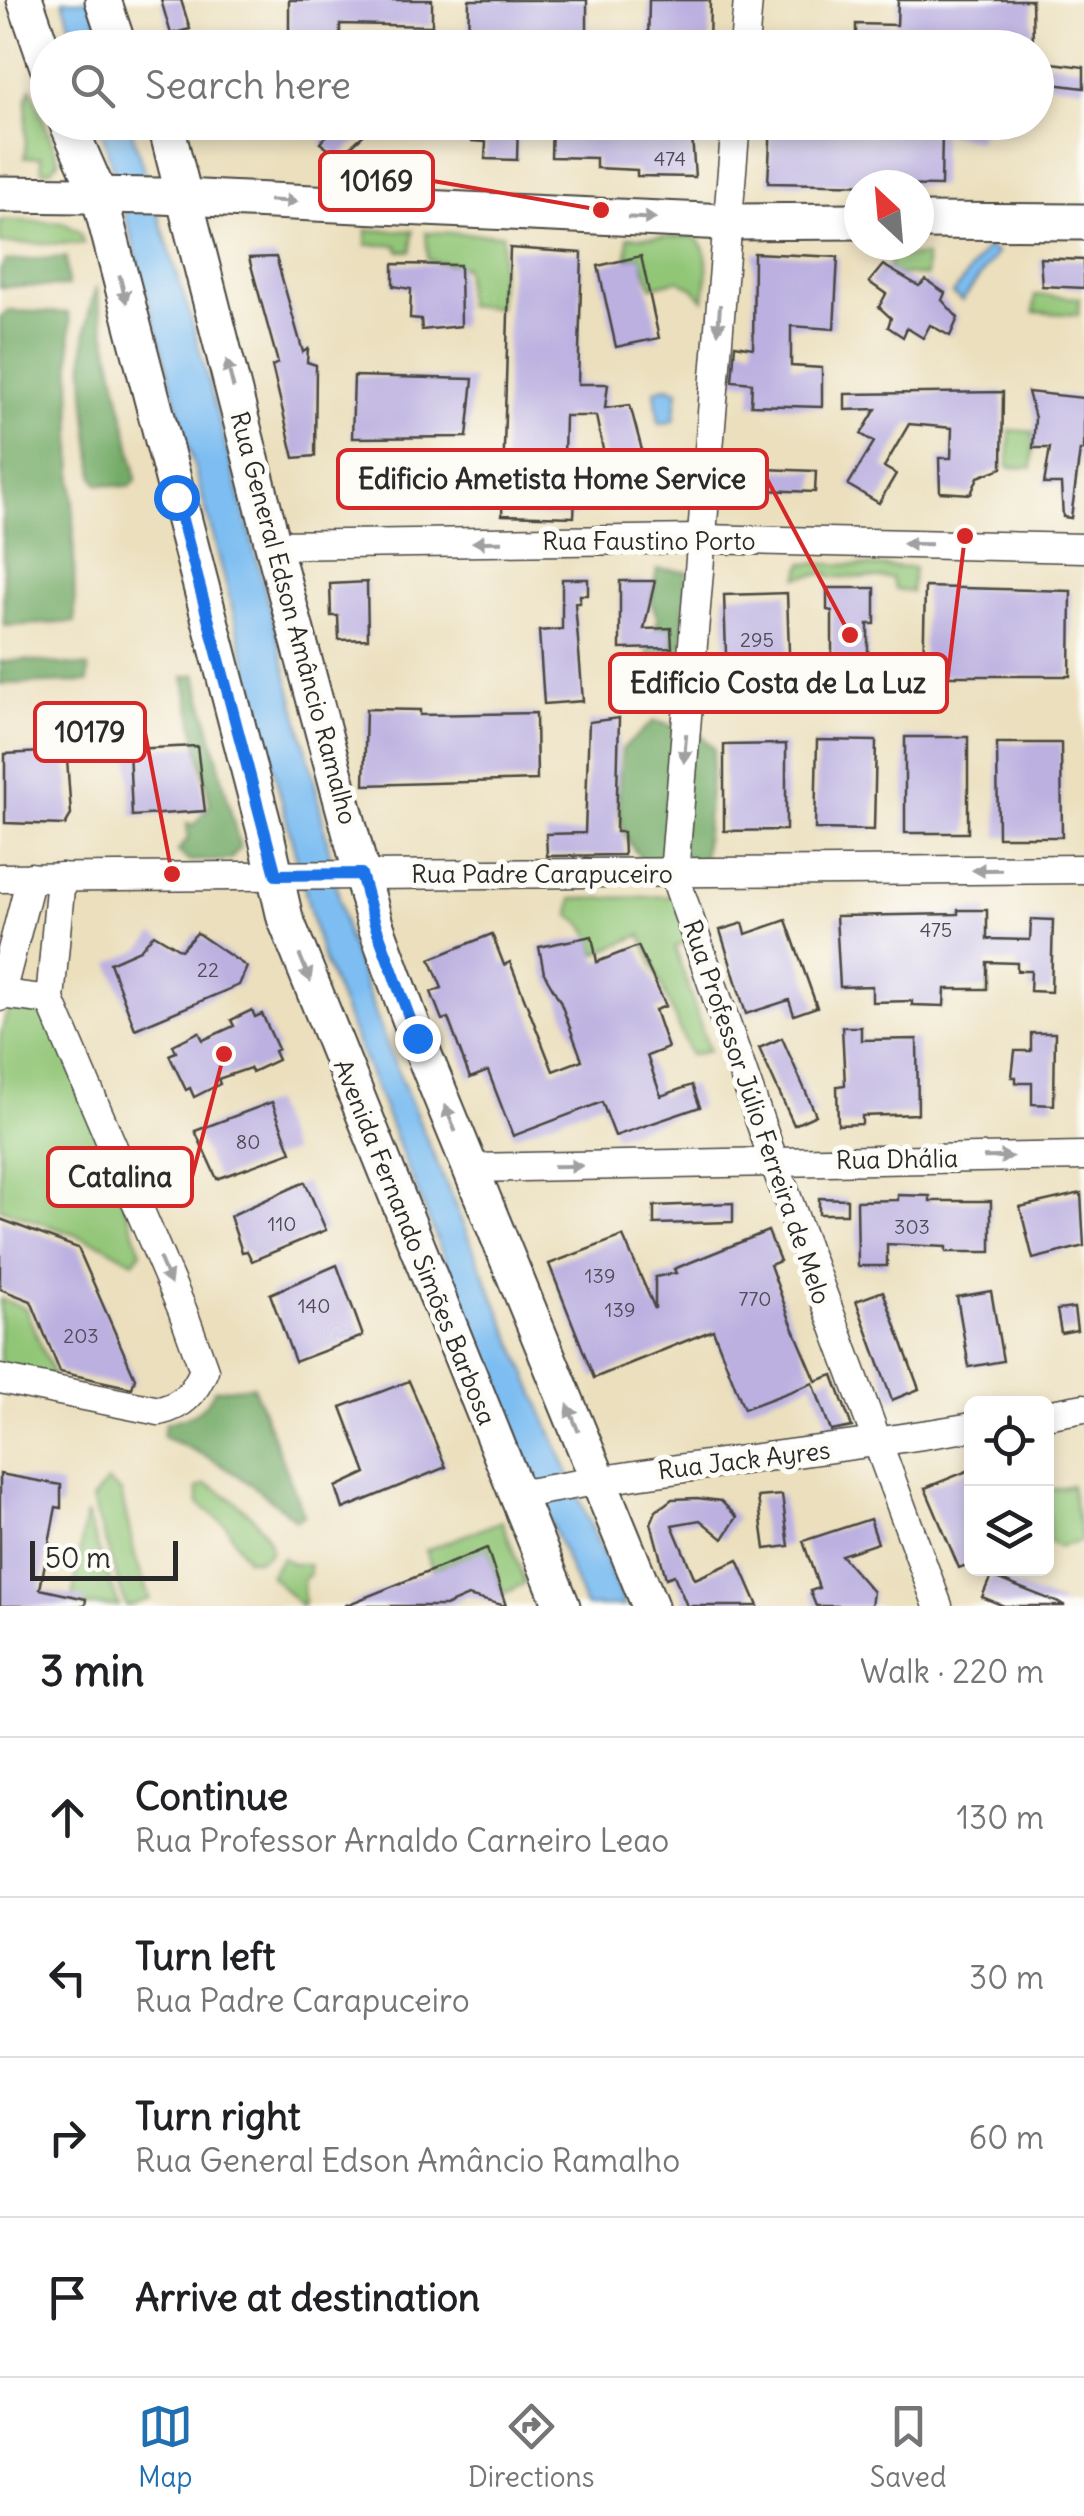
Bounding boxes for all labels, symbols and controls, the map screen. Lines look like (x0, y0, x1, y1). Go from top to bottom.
search box (30, 30, 1054, 140)
icon: search (65, 58, 120, 113)
text: Search here (145, 62, 351, 109)
house number: 474 (654, 146, 686, 171)
callout: 10169 (320, 152, 433, 210)
text: 10169 (341, 163, 413, 199)
north arrow (844, 170, 934, 260)
one-way arrow (267, 193, 299, 209)
one-way arrow (627, 210, 659, 226)
one-way arrow (115, 274, 131, 305)
one-way arrow (711, 304, 727, 335)
one-way arrow (222, 358, 237, 389)
street label: Rua General Edson Amâncio Ramalho (223, 408, 365, 828)
callout: Edificio Ametista Home Service (338, 450, 767, 508)
text: Edificio Ametista Home Service (358, 461, 746, 497)
route start (154, 475, 200, 521)
street label: Rua Faustino Porto (542, 525, 756, 557)
one-way arrow (470, 534, 502, 550)
one-way arrow (900, 535, 932, 551)
house number: 295 (740, 627, 774, 652)
callout: Edifício Costa de La Luz (610, 654, 947, 712)
text: Edifício Costa de La Luz (630, 665, 926, 701)
callout: 10179 (35, 703, 145, 761)
text: 10179 (55, 714, 125, 750)
one-way arrow (676, 732, 692, 764)
street label: Rua Padre Carapuceiro (411, 858, 673, 890)
one-way arrow (970, 862, 1002, 878)
street label: Rua Professor Júlio Ferreira de Melo (676, 916, 838, 1308)
house number: 475 (920, 917, 952, 942)
one-way arrow (297, 953, 313, 983)
house number: 22 (197, 957, 219, 982)
route end (395, 1016, 441, 1062)
street label: Avenida Fernando Simões Barbosa (327, 1055, 503, 1429)
one-way arrow (442, 1103, 458, 1133)
house number: 80 (236, 1129, 260, 1154)
street label: Rua Dhália (836, 1142, 958, 1176)
callout: Catalina (48, 1148, 192, 1206)
one-way arrow (982, 1149, 1014, 1165)
one-way arrow (553, 1157, 585, 1173)
text: Catalina (68, 1159, 172, 1195)
house number: 110 (267, 1211, 297, 1236)
house number: 303 (894, 1214, 930, 1239)
one-way arrow (158, 1256, 174, 1286)
house number: 139 (585, 1263, 615, 1288)
house number: 770 (739, 1286, 771, 1311)
house number: 140 (298, 1293, 330, 1318)
house number: 139 (605, 1297, 635, 1322)
house number: 203 (63, 1323, 99, 1348)
map controls (964, 1396, 1054, 1576)
button: locate (964, 1396, 1054, 1486)
one-way arrow (565, 1403, 581, 1433)
street label: Rua Jack Ayres (656, 1434, 832, 1486)
button: layers (964, 1486, 1054, 1576)
scale bar (30, 1536, 178, 1580)
text: 50 m (45, 1540, 111, 1576)
text: 3 min (40, 1645, 144, 1697)
text: Walk · 220 m (860, 1651, 1044, 1692)
text: Continue (135, 1773, 288, 1820)
icon: ahead (40, 1790, 95, 1845)
text: 130 m (956, 1797, 1044, 1838)
text: Rua Professor Arnaldo Carneiro Leao (135, 1820, 669, 1861)
text: Turn left (135, 1933, 275, 1980)
icon: left (40, 1950, 95, 2005)
text: 30 m (969, 1957, 1044, 1998)
text: Rua Padre Carapuceiro (135, 1980, 470, 2021)
text: Turn right (135, 2093, 301, 2140)
icon: right (40, 2110, 95, 2165)
text: 60 m (969, 2117, 1044, 2158)
text: Rua General Edson Amâncio Ramalho (135, 2140, 680, 2181)
icon: arrive (40, 2270, 95, 2325)
text: Arrive at destination (135, 2274, 480, 2321)
tab: Map (138, 2399, 193, 2495)
tab: Directions (468, 2399, 594, 2495)
tab: Saved (870, 2399, 946, 2495)

